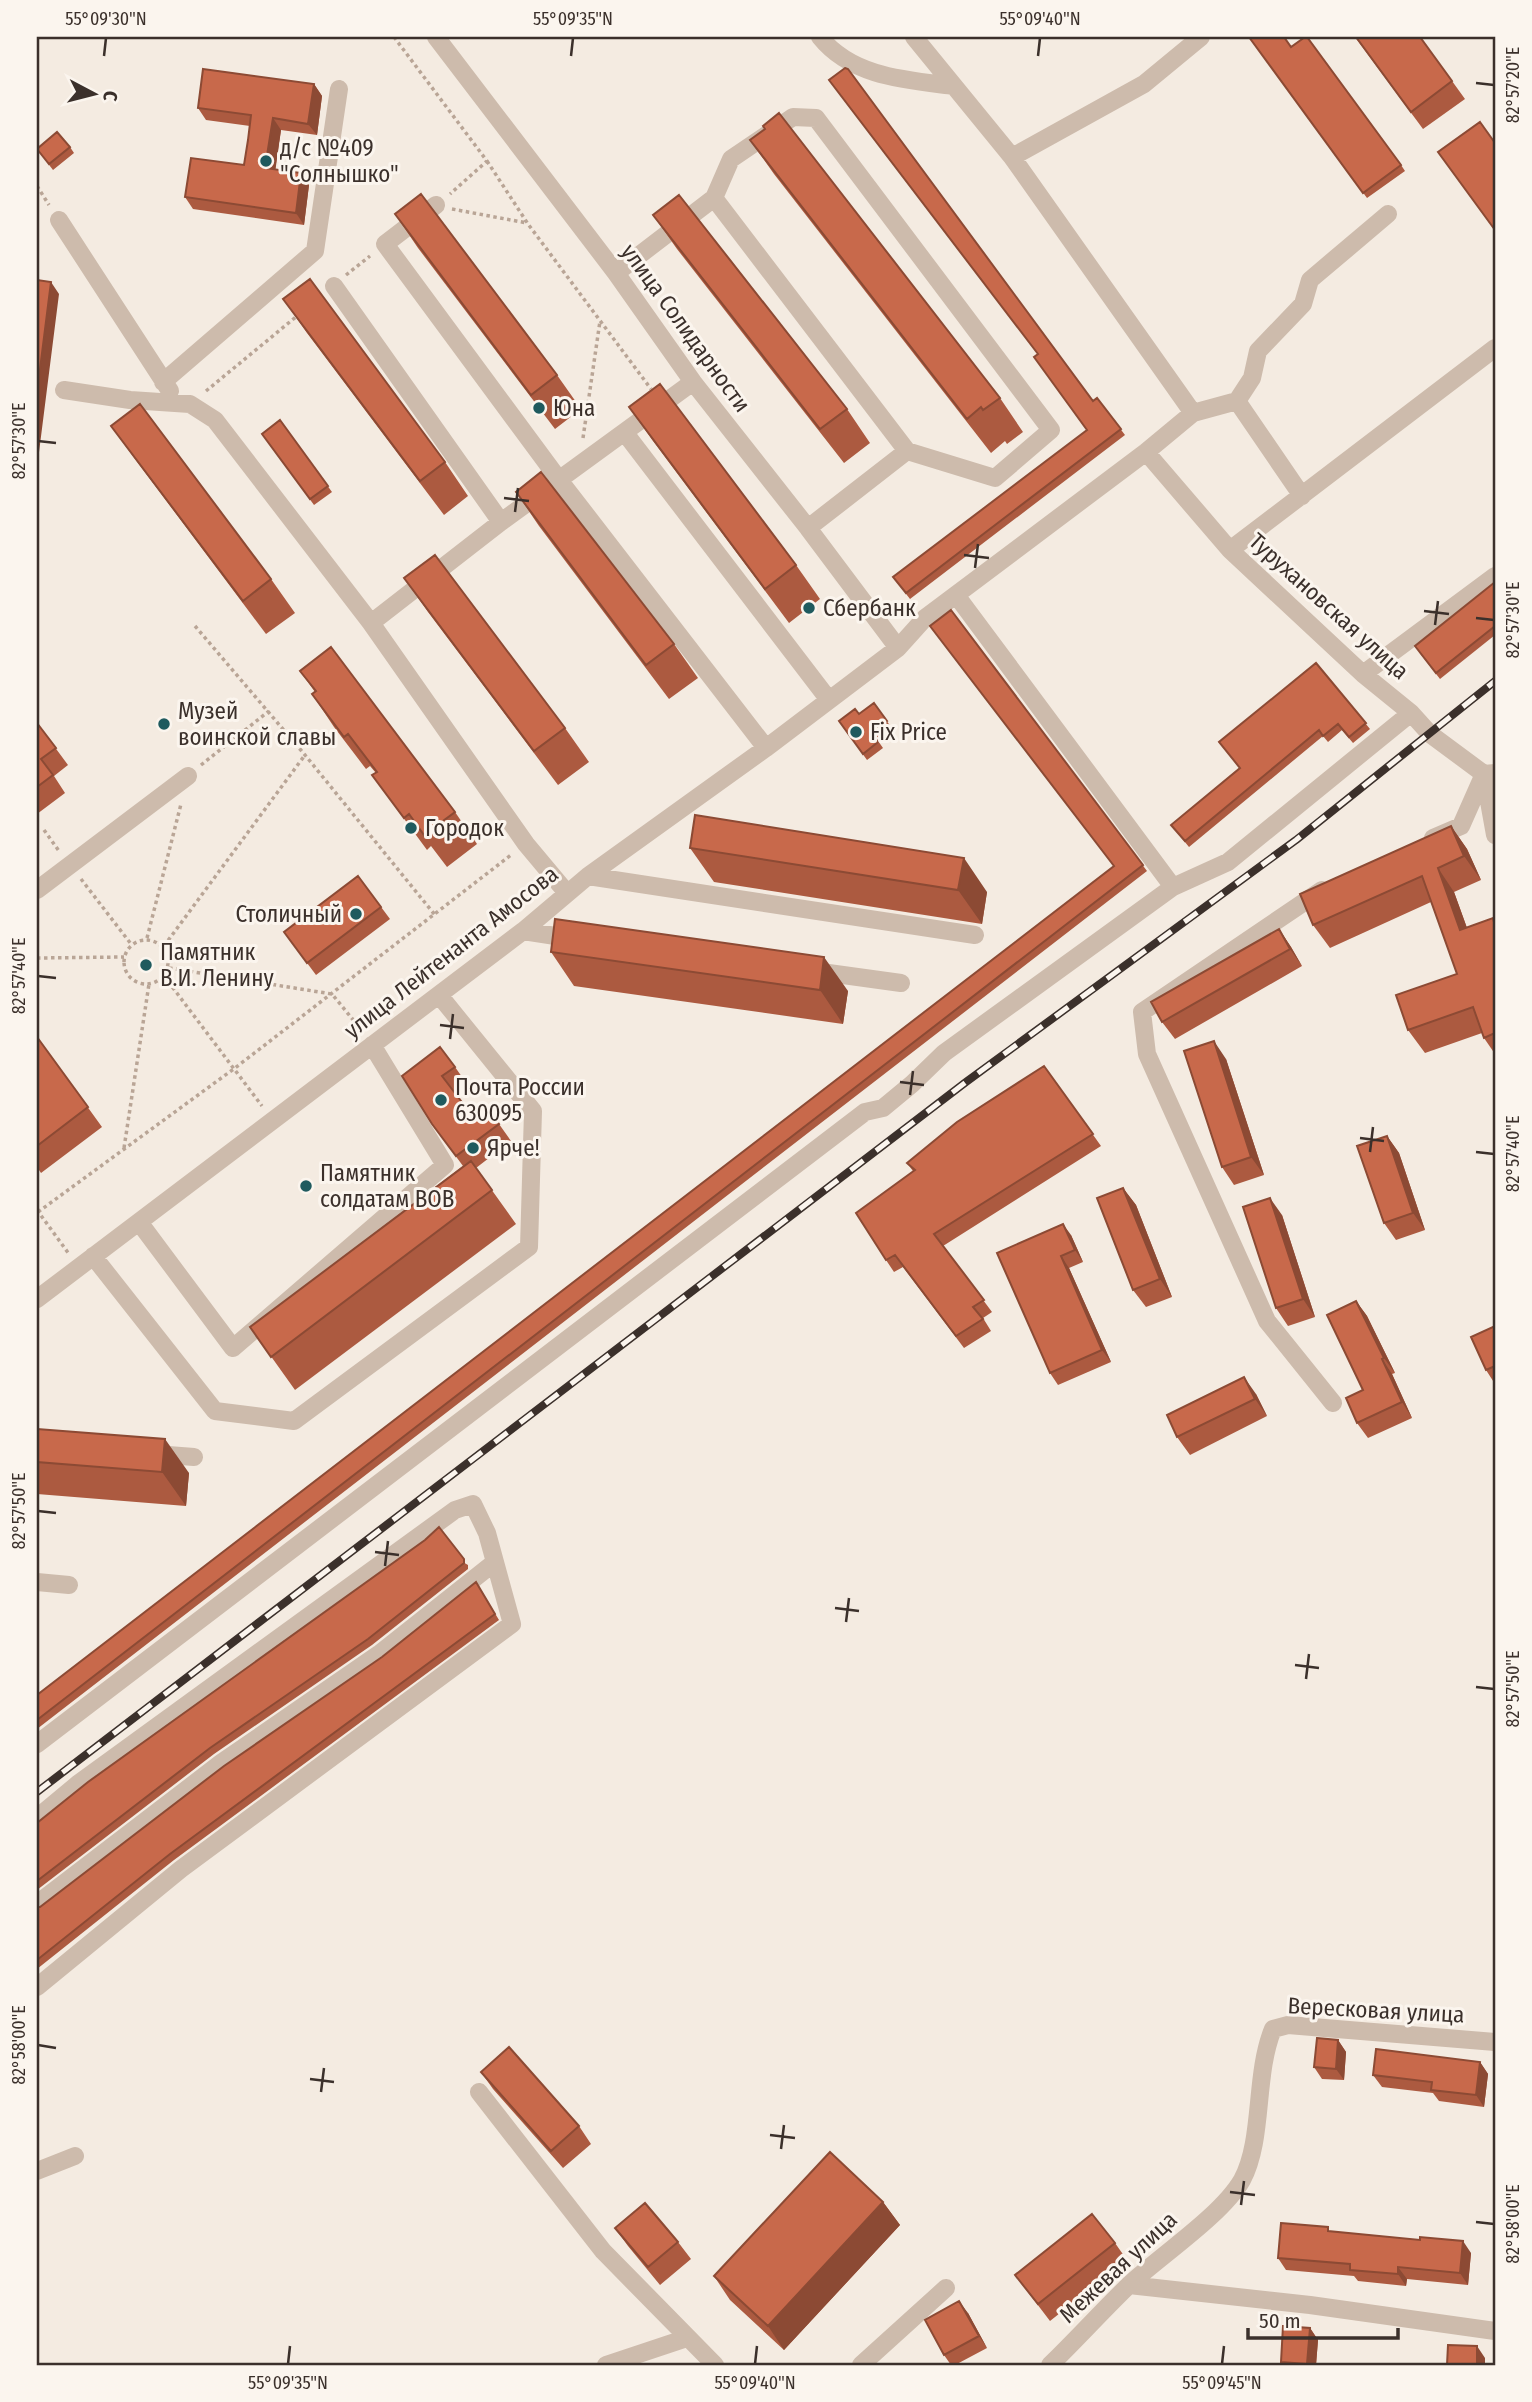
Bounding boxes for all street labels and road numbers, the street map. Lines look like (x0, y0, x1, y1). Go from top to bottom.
street label: улица Солидарности (616, 238, 756, 418)
street label: Турухановская улица (1243, 527, 1415, 685)
street label: улица Лейтенанта Амосова (338, 860, 564, 1044)
street label: Вересковая улица (1287, 1991, 1465, 2029)
street label: Межевая улица (1053, 2205, 1183, 2329)

